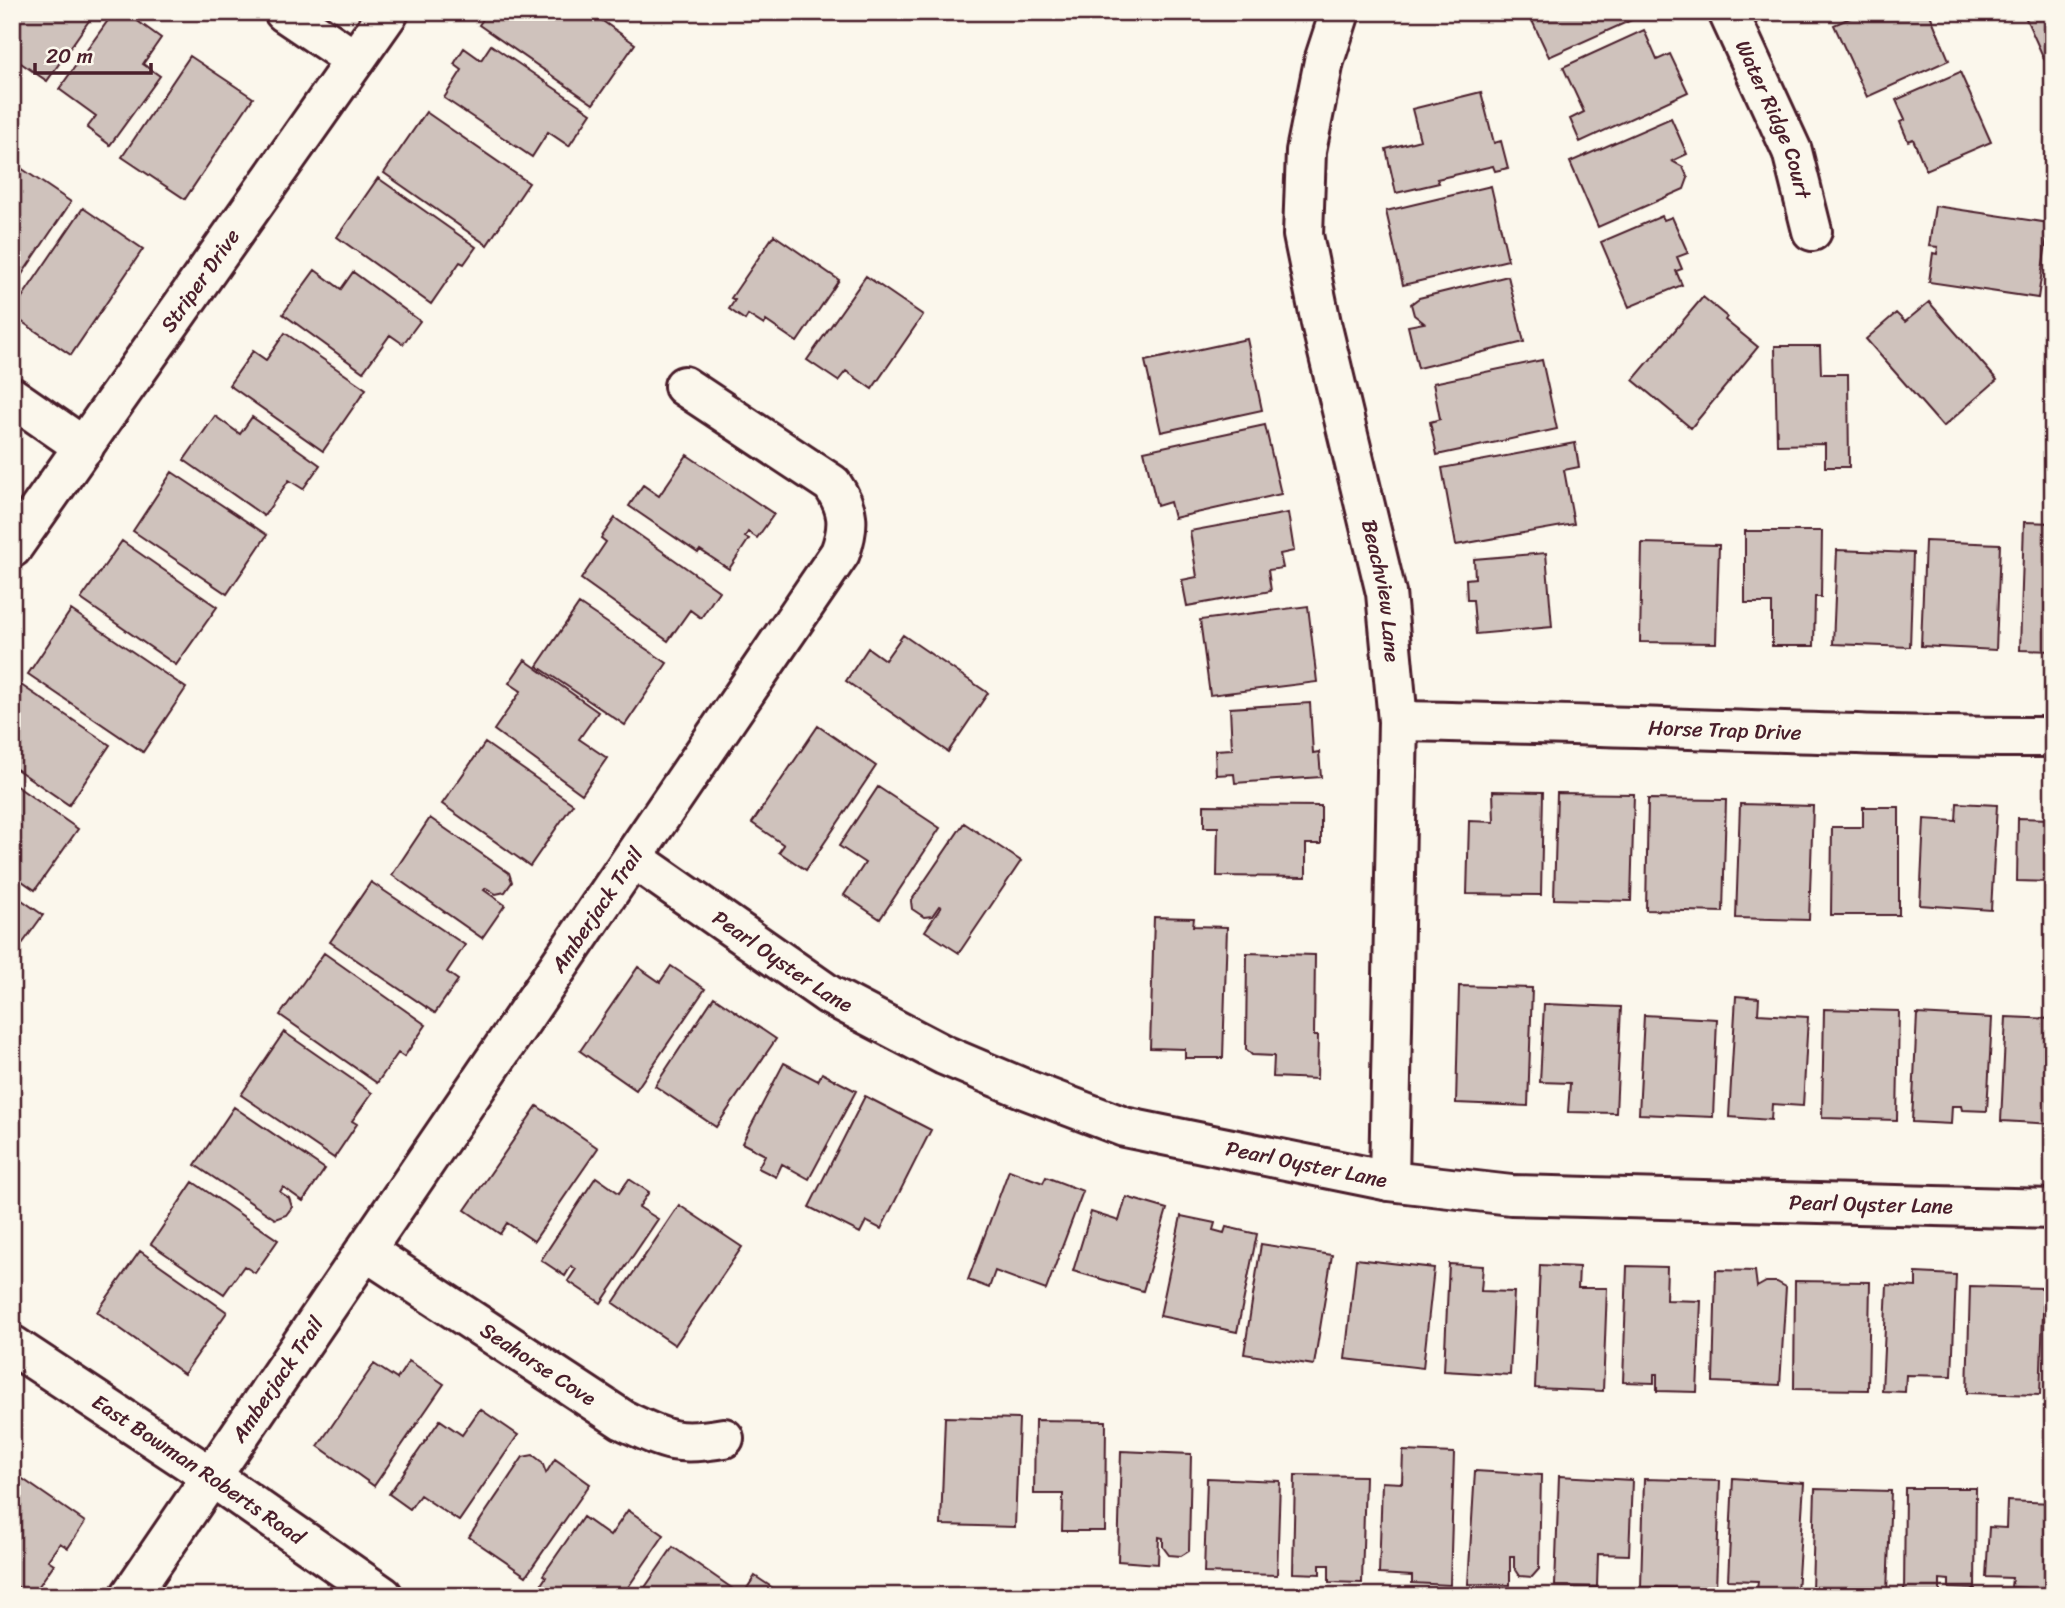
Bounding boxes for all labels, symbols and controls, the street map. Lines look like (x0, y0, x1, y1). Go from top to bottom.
scale bar (35, 32, 150, 76)
street label: Water Ridge Court (1724, 34, 1823, 204)
text: 20 m (46, 37, 93, 75)
street label: Striper Drive (150, 220, 250, 341)
street label: Beachview Lane (1350, 516, 1411, 664)
street label: Horse Trap Drive (1648, 709, 1802, 752)
street label: Amberjack Trail (540, 838, 654, 982)
street label: Pearl Oyster Lane (704, 900, 860, 1023)
street label: Pearl Oyster Lane (1222, 1129, 1391, 1199)
street label: Pearl Oyster Lane (1788, 1183, 1953, 1225)
street label: Amberjack Trail (220, 1308, 335, 1451)
street label: Seahorse Cove (472, 1312, 604, 1417)
street label: East Bowman Roberts Road (84, 1384, 314, 1556)

